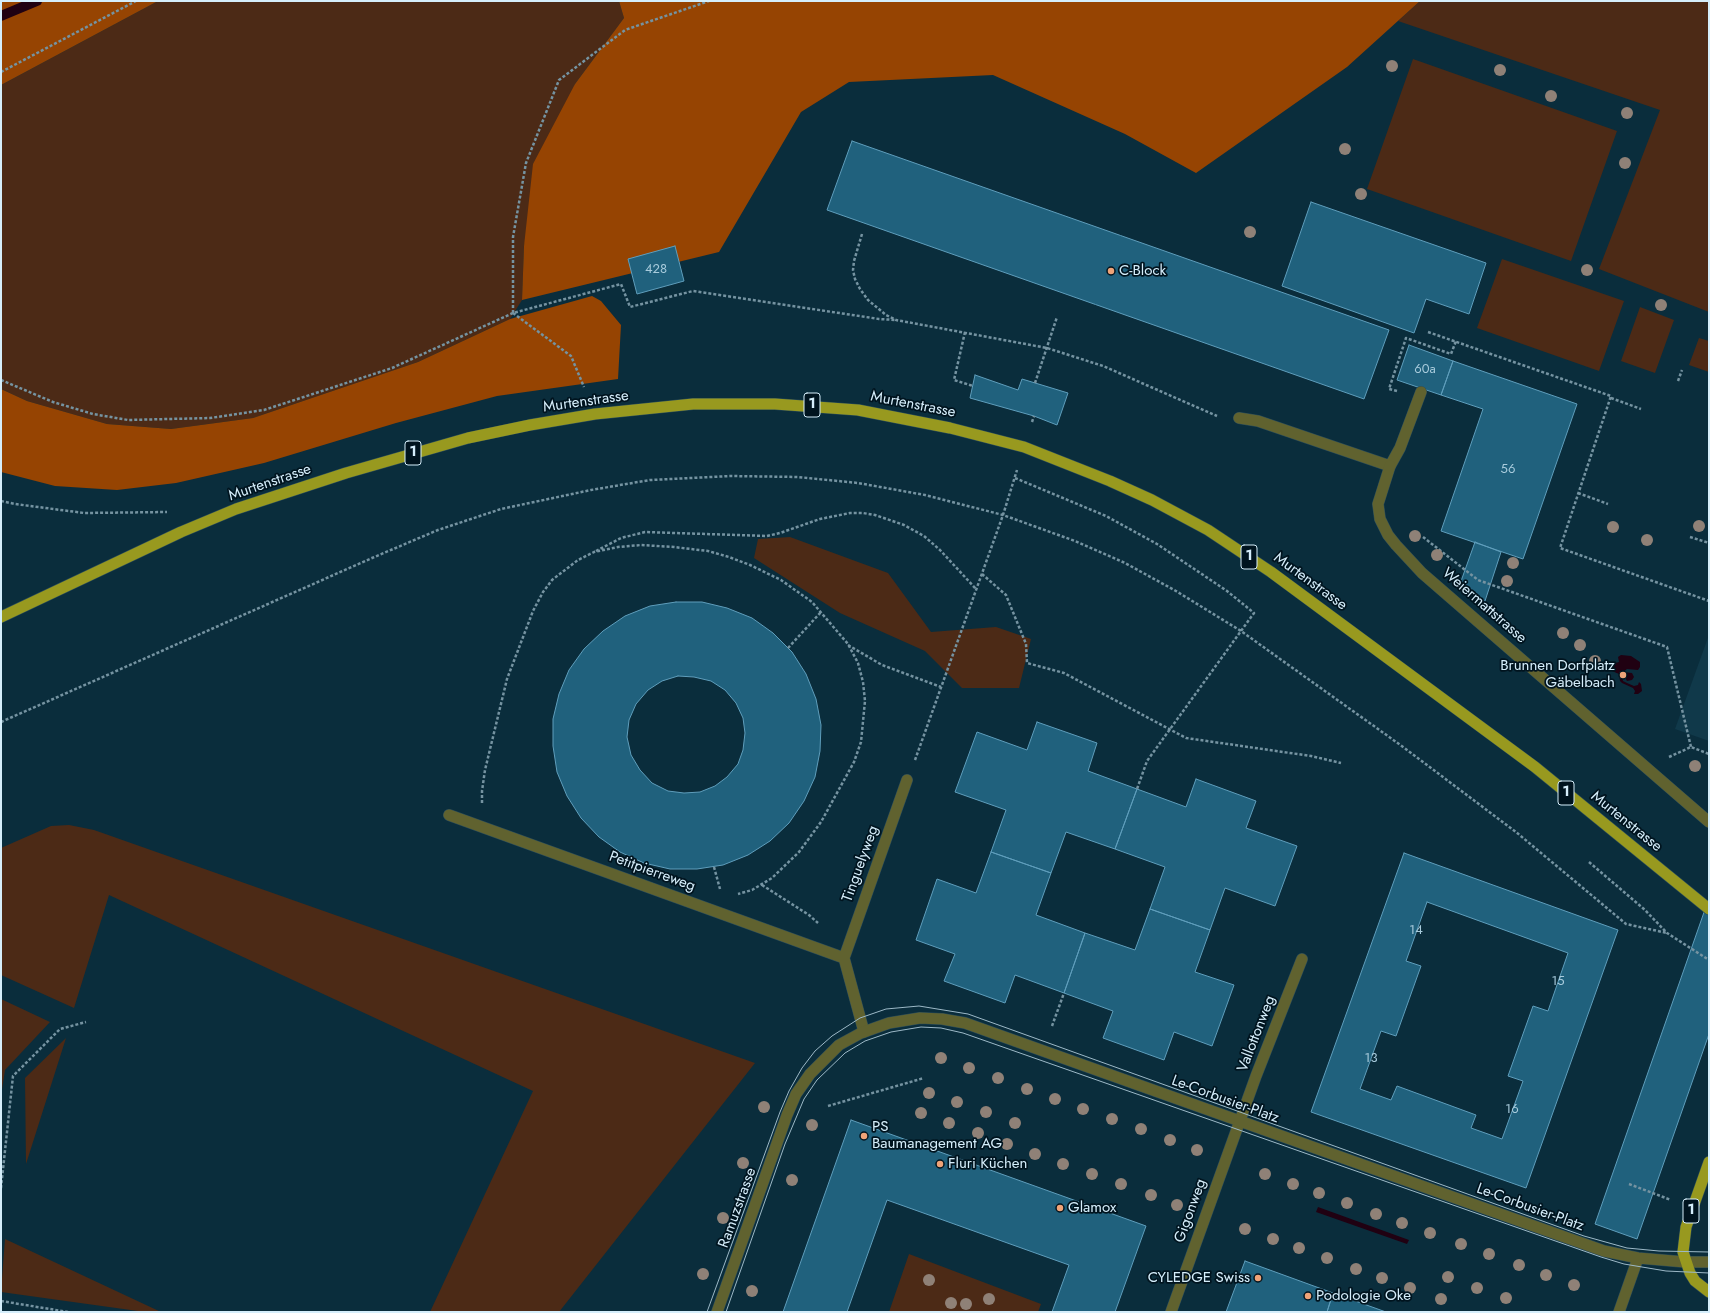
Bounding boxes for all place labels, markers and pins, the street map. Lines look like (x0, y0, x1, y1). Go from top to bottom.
place label: C-Block (1119, 262, 1166, 280)
marker: C-Block (1106, 266, 1116, 276)
place label: Brunnen Dorfplatz Gäbelbach (1500, 657, 1615, 692)
marker: Brunnen Dorfplatz Gäbelbach (1618, 670, 1628, 680)
place label: PS Baumanagement AG (872, 1118, 1002, 1153)
marker: PS Baumanagement AG (859, 1131, 869, 1141)
place label: Fluri Küchen (948, 1155, 1027, 1173)
marker: Fluri Küchen (935, 1159, 945, 1169)
place label: Glamox (1068, 1199, 1116, 1217)
marker: Glamox (1055, 1203, 1065, 1213)
place label: CYLEDGE Swiss (1148, 1269, 1250, 1287)
marker: CYLEDGE Swiss (1253, 1273, 1263, 1283)
place label: Podologie Oke (1316, 1287, 1411, 1305)
marker: Podologie Oke (1303, 1291, 1313, 1301)

